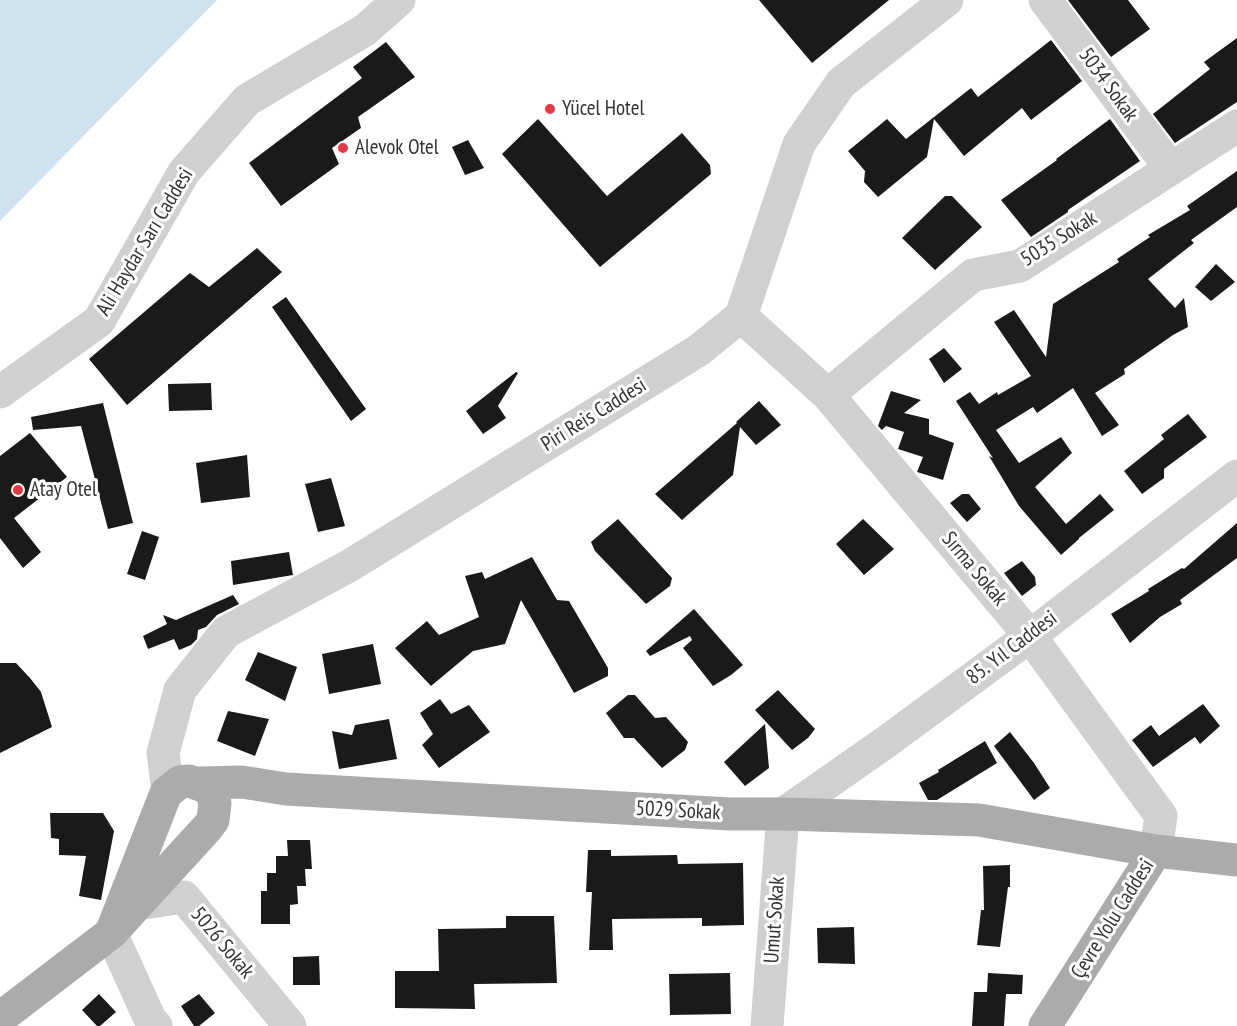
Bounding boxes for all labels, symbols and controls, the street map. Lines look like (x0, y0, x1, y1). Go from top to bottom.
street label: 5034 Sokak (1073, 43, 1143, 127)
place label: Yücel Hotel (562, 96, 644, 122)
marker: Yücel Hotel (543, 102, 557, 116)
place label: Alevok Otel (355, 135, 439, 161)
marker: Alevok Otel (336, 141, 350, 155)
street label: Ali Haydar Sarı Caddesi (91, 164, 199, 320)
street label: 5035 Sokak (1016, 206, 1102, 272)
street label: Piri Reis Caddesi (537, 373, 651, 457)
place label: Atay Otel (30, 477, 97, 503)
marker: Atay Otel (11, 483, 25, 497)
street label: Sırma Sokak (936, 527, 1012, 611)
street label: 85. Yıl Caddesi (962, 606, 1062, 690)
street label: 5029 Sokak (635, 796, 721, 826)
street label: Çevre Yolu Caddesi (1066, 855, 1160, 983)
street label: Umut Sokak (759, 876, 791, 964)
street label: 5026 Sokak (185, 902, 259, 984)

